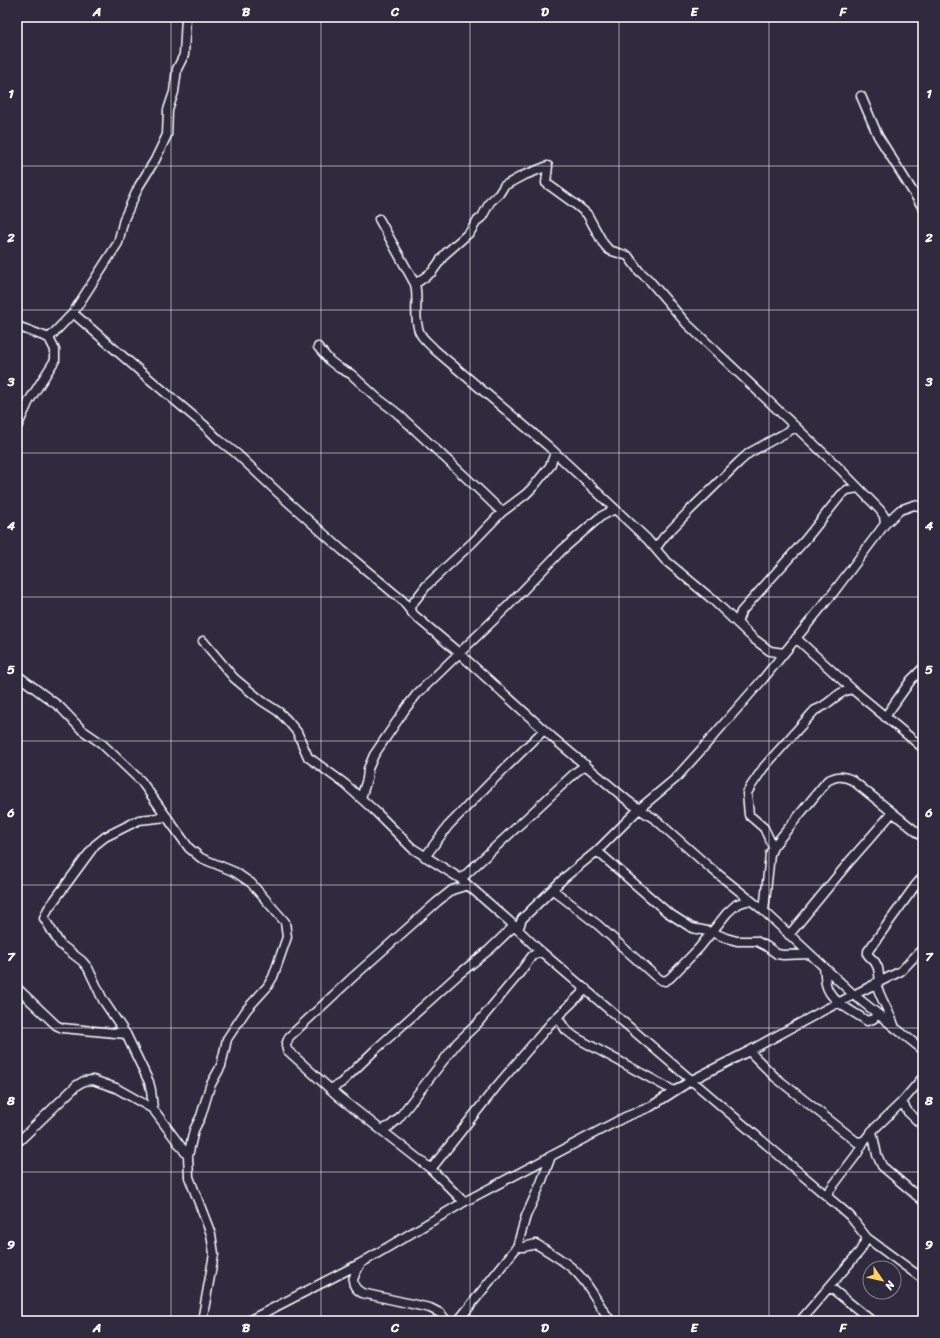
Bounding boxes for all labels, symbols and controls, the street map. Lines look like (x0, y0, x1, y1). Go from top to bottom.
text: A (92, 0, 101, 23)
text: B (242, 0, 251, 23)
text: C (390, 0, 400, 23)
text: D (541, 0, 549, 23)
text: E (690, 0, 699, 23)
text: F (838, 0, 847, 23)
text: 1 (8, 82, 14, 105)
text: 1 (926, 82, 932, 105)
text: 2 (6, 226, 15, 249)
text: 2 (924, 226, 933, 249)
text: 3 (6, 370, 15, 393)
text: 3 (924, 370, 933, 393)
text: 4 (6, 514, 16, 537)
text: 4 (924, 514, 934, 537)
text: 5 (7, 658, 15, 681)
text: 5 (925, 658, 933, 681)
text: 6 (6, 801, 15, 824)
text: 6 (924, 801, 933, 824)
text: 7 (7, 945, 16, 968)
text: 7 (925, 945, 934, 968)
text: 8 (6, 1089, 15, 1112)
text: 8 (924, 1089, 933, 1112)
text: 9 (7, 1233, 15, 1256)
text: 9 (925, 1233, 933, 1256)
north arrow (862, 1260, 902, 1300)
text: N (880, 1276, 900, 1294)
text: A (92, 1316, 101, 1338)
text: B (242, 1316, 251, 1338)
text: C (390, 1316, 400, 1338)
text: D (541, 1316, 549, 1338)
text: E (690, 1316, 699, 1338)
text: F (838, 1316, 847, 1338)

